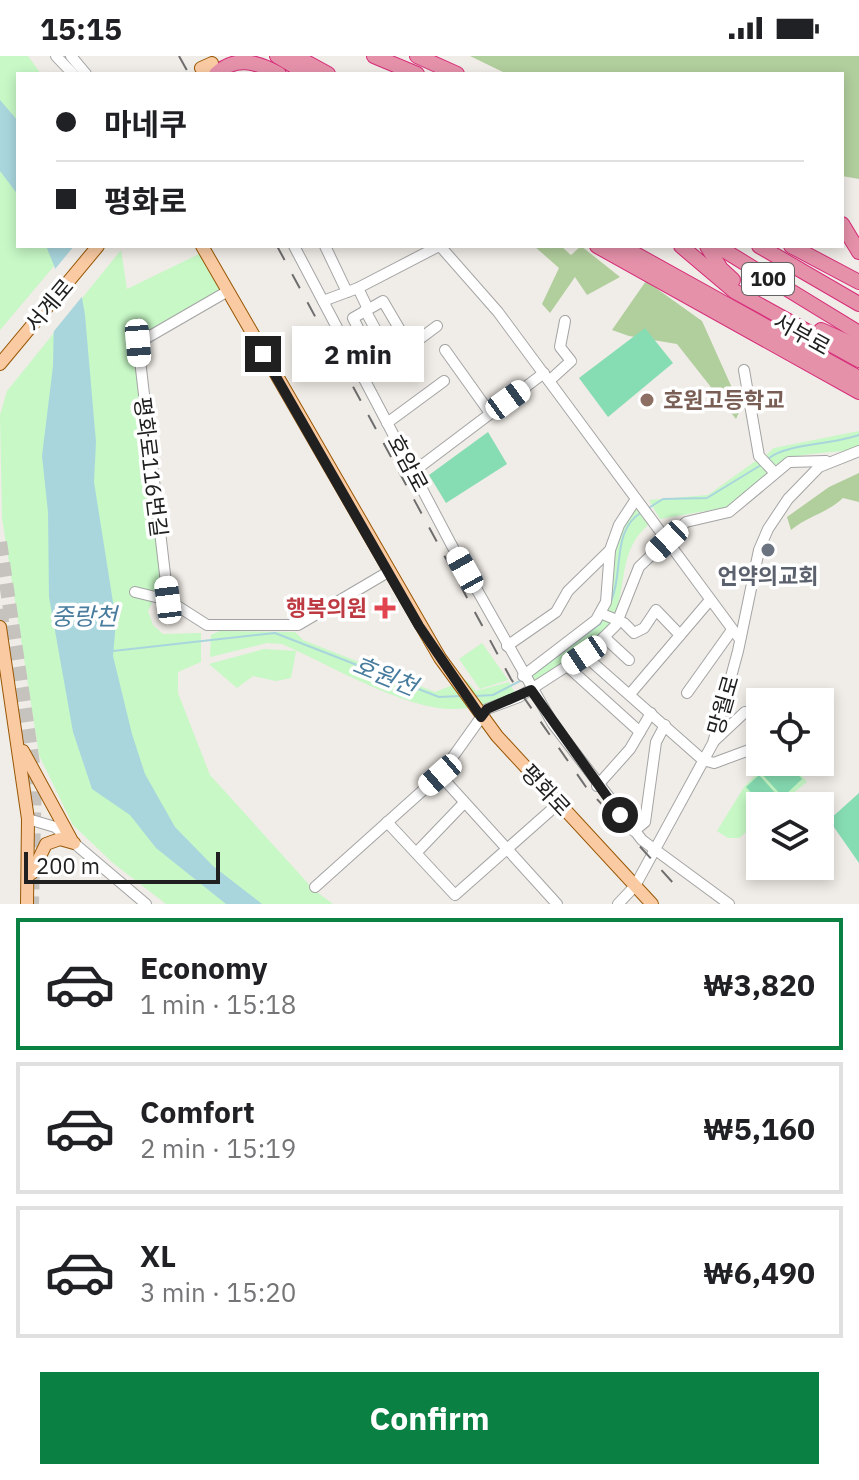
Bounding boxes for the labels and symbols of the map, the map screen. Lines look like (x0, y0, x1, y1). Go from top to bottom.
road number: 100 (742, 263, 794, 295)
street label: 서계로 (18, 272, 79, 337)
street label: 서부로 (769, 306, 836, 361)
car (124, 318, 152, 368)
callout: 2 min (291, 326, 423, 382)
route end (245, 336, 281, 372)
car (482, 376, 534, 424)
place label: 호원고등학교 (663, 385, 784, 414)
marker: 호원고등학교 (638, 391, 656, 409)
street label: 평화로116번길 (129, 395, 174, 539)
street label: 호암로 (381, 429, 436, 496)
car (641, 516, 693, 566)
marker: 언약의교회 (759, 541, 777, 559)
car (443, 543, 487, 597)
place label: 언약의교회 (717, 561, 819, 590)
car (153, 575, 183, 625)
place label: 행복의원 (286, 593, 367, 622)
marker: 행복의원 (374, 597, 396, 619)
water label: 중랑천 (51, 600, 120, 632)
car (557, 632, 611, 678)
water label: 호원천 (349, 648, 425, 703)
street label: 망월로 (700, 672, 745, 738)
car (414, 750, 466, 800)
street label: 평화로 (515, 758, 578, 822)
route start (602, 797, 638, 833)
scale bar (24, 848, 220, 884)

